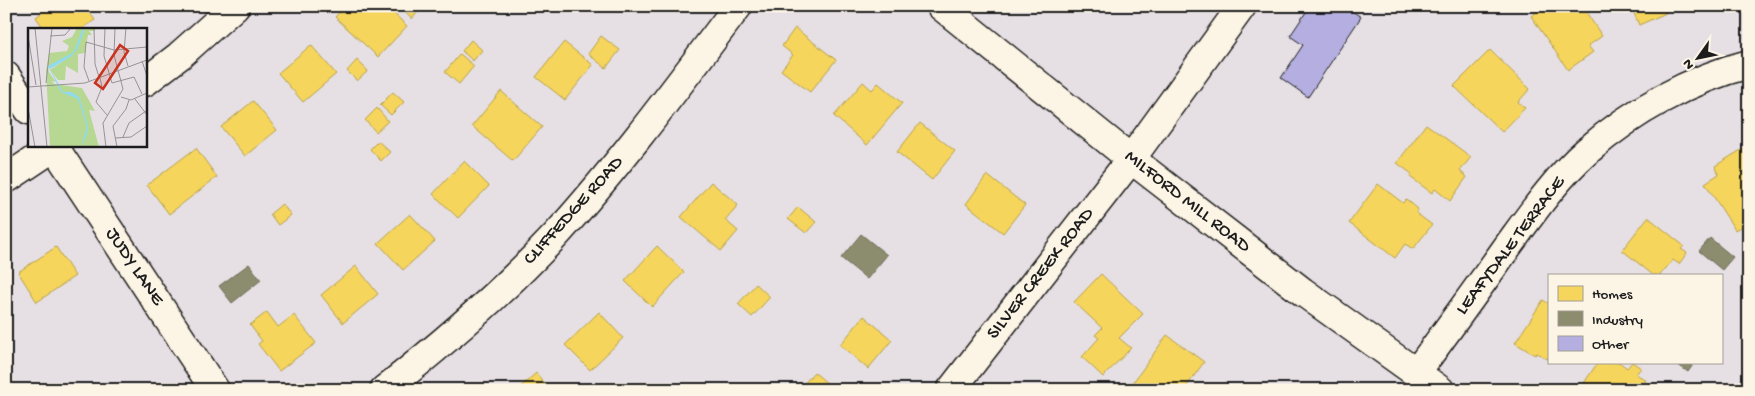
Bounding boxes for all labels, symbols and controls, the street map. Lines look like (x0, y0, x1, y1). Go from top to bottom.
inset map (28, 28, 146, 146)
north arrow (1672, 32, 1722, 82)
text: N (1680, 55, 1699, 72)
street label: MILFORD MILL ROAD (1119, 146, 1255, 259)
street label: CLIFFEDGE ROAD (519, 151, 629, 270)
street label: LEAFYDALE TERRACE (1451, 171, 1571, 320)
street label: SILVER CREEK ROAD (982, 203, 1100, 345)
street label: JUDY LANE (100, 224, 169, 311)
legend (1548, 274, 1722, 364)
text: Homes (1592, 286, 1633, 304)
text: Industry (1592, 312, 1644, 330)
text: Other (1592, 336, 1630, 354)

